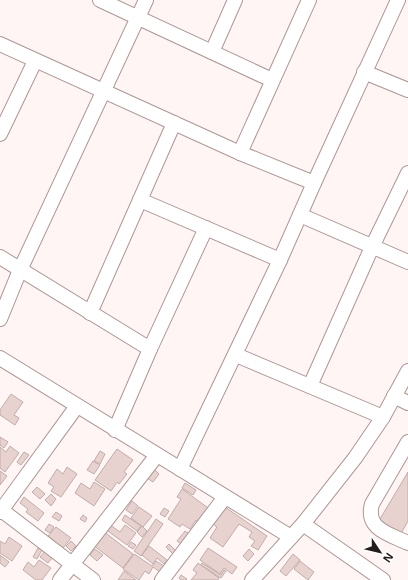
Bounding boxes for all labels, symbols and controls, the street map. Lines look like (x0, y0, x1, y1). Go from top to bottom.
north arrow (360, 532, 400, 572)
text: N (380, 550, 397, 566)

